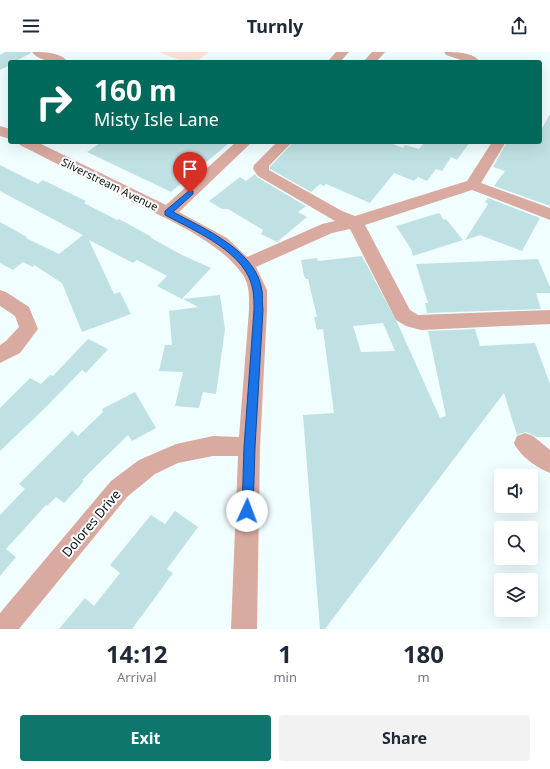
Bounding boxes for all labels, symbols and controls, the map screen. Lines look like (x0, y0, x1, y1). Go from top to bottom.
text: Turnly (247, 14, 303, 38)
icon: menu (20, 15, 42, 37)
icon: share (508, 15, 530, 37)
text: 160 m (94, 71, 177, 109)
icon: right (28, 76, 80, 128)
text: Misty Isle Lane (94, 107, 219, 131)
pin (173, 152, 207, 193)
street label: Silverstream Avenue (59, 154, 161, 214)
icon: arrive (179, 158, 201, 180)
map controls (494, 469, 538, 617)
button: sound (494, 469, 538, 513)
street label: Dolores Drive (58, 486, 124, 560)
position arrow (226, 490, 268, 532)
button: search (494, 521, 538, 565)
button: layers (494, 573, 538, 617)
text: 14:12 (106, 637, 168, 670)
text: 1 (278, 637, 292, 670)
text: 180 (403, 637, 444, 670)
text: Arrival (117, 668, 157, 686)
text: min (273, 668, 297, 686)
text: m (417, 668, 430, 686)
button: Exit (20, 715, 271, 761)
button: Share (279, 715, 530, 761)

